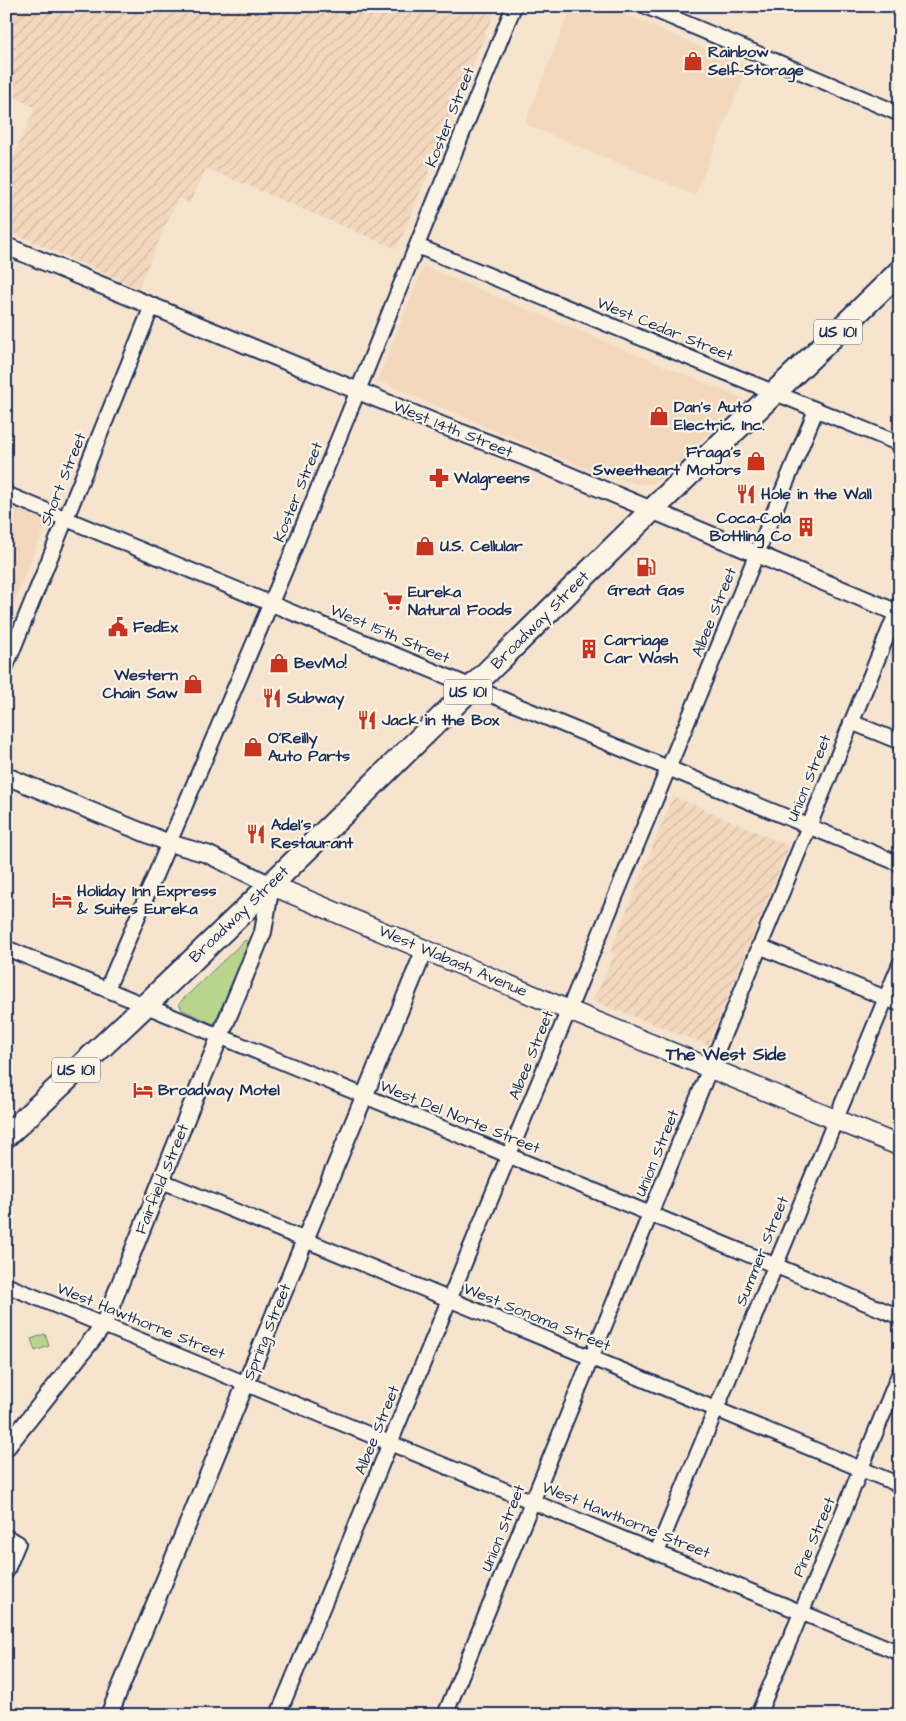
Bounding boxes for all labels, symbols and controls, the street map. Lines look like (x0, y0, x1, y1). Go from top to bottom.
place label: Rainbow Self-Storage (707, 41, 804, 83)
shop icon: Rainbow Self-Storage (682, 50, 704, 72)
street label: Koster Street (420, 63, 480, 170)
street label: West Cedar Street (593, 292, 737, 367)
road number: US 101 (814, 320, 862, 344)
street label: West 14th Street (390, 395, 517, 463)
place label: Dan's Auto Electric, Inc. (674, 396, 765, 436)
shop icon: Dan's Auto Electric, Inc. (648, 405, 670, 427)
street label: Short Street (34, 429, 92, 529)
street label: Koster Street (268, 438, 328, 545)
place label: Fraga's Sweetheart Motors (592, 441, 741, 481)
shop icon: Fraga's Sweetheart Motors (745, 450, 767, 472)
pharmacy icon: Walgreens (428, 467, 450, 489)
place label: Walgreens (453, 467, 530, 491)
restaurant icon: Hole in the Wall (735, 483, 757, 505)
place label: Hole in the Wall (761, 483, 872, 505)
place label: Coca-Cola Bottling Co (710, 507, 792, 549)
building icon: Coca-Cola Bottling Co (795, 516, 817, 538)
shop icon: U.S. Cellular (414, 535, 436, 557)
place label: U.S. Cellular (440, 535, 523, 557)
fuel station icon: Great Gas (635, 556, 657, 578)
street label: Albee Street (686, 563, 742, 660)
street label: Broadway Street (486, 565, 595, 675)
place label: Great Gas (608, 579, 684, 601)
place label: Eureka Natural Foods (408, 581, 512, 621)
supermarket icon: Eureka Natural Foods (382, 590, 404, 612)
street label: West 15th Street (327, 599, 454, 669)
public building icon: FedEx (107, 616, 129, 638)
place label: FedEx (133, 616, 178, 638)
place label: Carriage Car Wash (604, 629, 679, 669)
building icon: Carriage Car Wash (578, 638, 600, 660)
shop icon: BevMo! (268, 652, 290, 674)
place label: BevMo! (294, 652, 348, 674)
place label: Western Chain Saw (102, 664, 178, 704)
shop icon: Western Chain Saw (182, 673, 204, 695)
road number: US 101 (444, 680, 492, 704)
restaurant icon: Subway (261, 687, 283, 709)
place label: Subway (286, 687, 344, 710)
restaurant icon: Jack in the Box (356, 709, 378, 731)
place label: Jack in the Box (381, 709, 500, 731)
place label: O'Reilly Auto Parts (268, 727, 350, 767)
street label: Union Street (782, 731, 837, 825)
shop icon: O'Reilly Auto Parts (242, 736, 264, 758)
place label: Adel's Restaurant (271, 814, 354, 854)
restaurant icon: Adel's Restaurant (245, 823, 267, 845)
street label: Broadway Street (184, 860, 295, 968)
place label: Holiday Inn Express & Suites Eureka (76, 880, 216, 920)
hotel icon: Holiday Inn Express & Suites Eureka (51, 889, 73, 911)
street label: West Wabash Avenue (375, 920, 531, 1002)
street label: Albee Street (503, 1006, 559, 1103)
district label: The West Side (665, 1042, 787, 1067)
road number: US 101 (52, 1058, 100, 1082)
street label: West Del Norte Street (376, 1075, 544, 1159)
hotel icon: Broadway Motel (132, 1079, 154, 1101)
place label: Broadway Motel (158, 1079, 280, 1102)
street label: Union Street (630, 1106, 685, 1200)
street label: Fairfield Street (130, 1120, 194, 1238)
street label: Summer Street (730, 1192, 794, 1309)
street label: West Hawthorne Street (53, 1277, 229, 1365)
street label: West Sonoma Street (460, 1277, 615, 1357)
street label: Spring Street (238, 1280, 298, 1384)
street label: Albee Street (349, 1381, 405, 1478)
street label: West Hawthorne Street (538, 1476, 714, 1564)
street label: Union Street (476, 1481, 531, 1575)
street label: Pine Street (787, 1493, 841, 1580)

